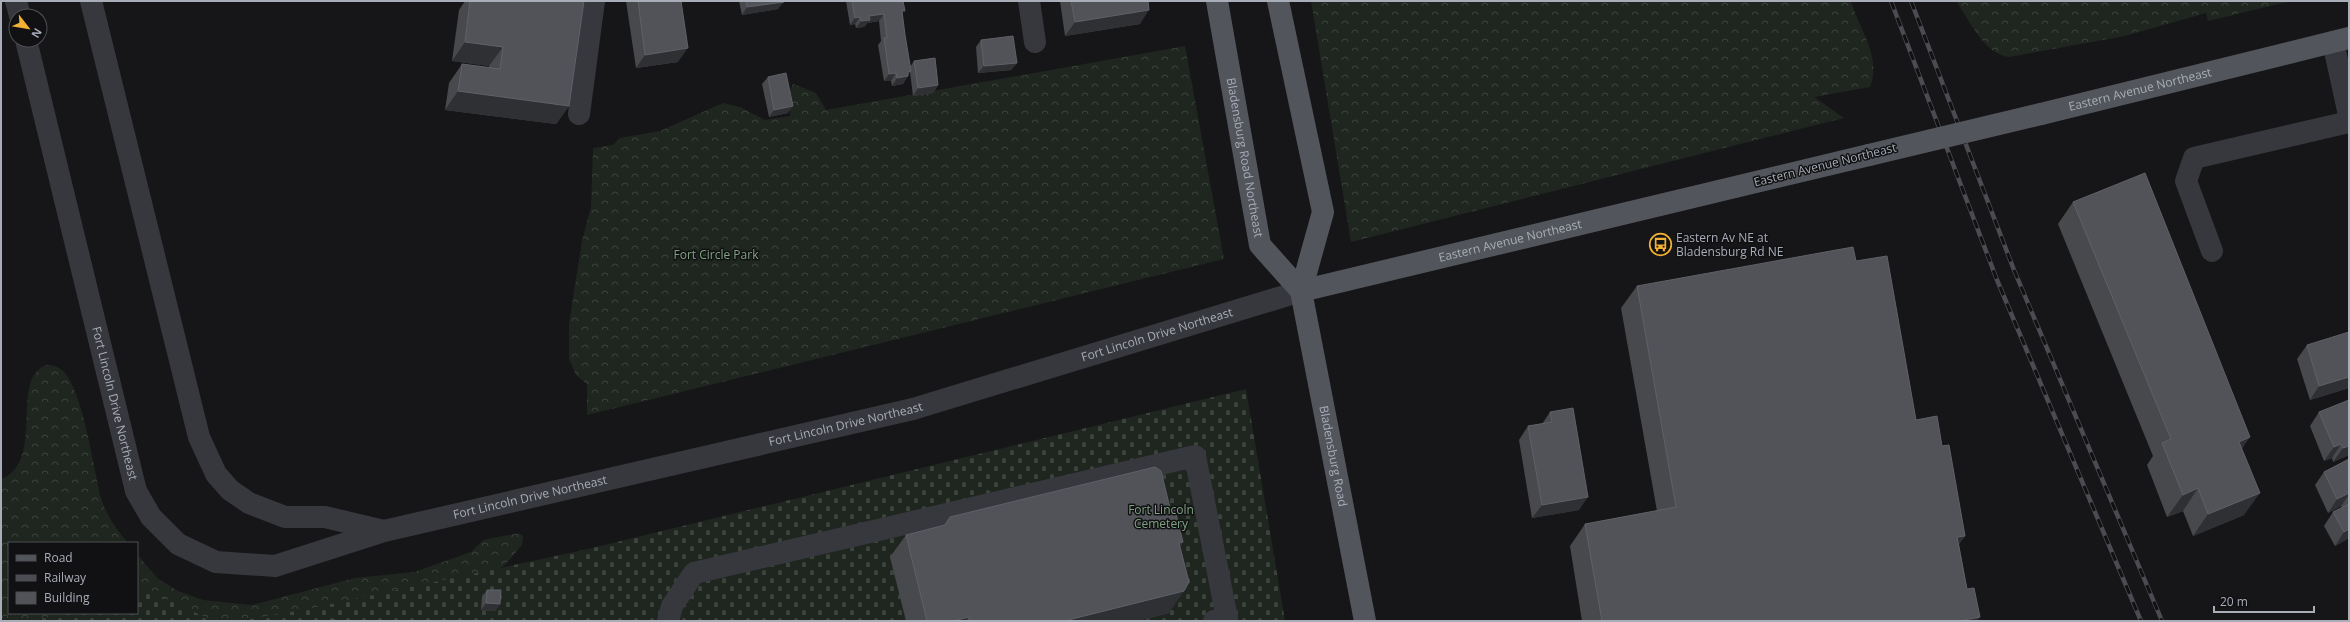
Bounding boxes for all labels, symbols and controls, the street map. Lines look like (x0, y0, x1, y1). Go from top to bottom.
north arrow (8, 8, 48, 48)
text: N (28, 26, 46, 41)
street label: Eastern Avenue Northeast (2067, 63, 2213, 115)
street label: Bladensburg Road Northeast (1223, 76, 1268, 239)
street label: Eastern Avenue Northeast (1752, 139, 1898, 190)
street label: Eastern Avenue Northeast (1437, 215, 1583, 266)
place label: Eastern Av NE at Bladensburg Rd NE (1676, 229, 1783, 260)
bus stop icon: Eastern Av NE at Bladensburg Rd NE (1648, 232, 1674, 258)
park label: Fort Circle Park (674, 246, 759, 263)
street label: Fort Lincoln Drive Northeast (1079, 303, 1235, 365)
street label: Fort Lincoln Drive Northeast (88, 325, 142, 482)
street label: Fort Lincoln Drive Northeast (767, 398, 925, 450)
street label: Bladensburg Road (1315, 404, 1352, 508)
street label: Fort Lincoln Drive Northeast (451, 471, 609, 523)
park label: Fort Lincoln Cemetery (1128, 501, 1194, 532)
legend (8, 542, 138, 614)
text: Road (44, 549, 73, 566)
text: Railway (44, 569, 87, 586)
scale bar (2214, 588, 2314, 614)
text: Building (44, 589, 90, 606)
text: 20 m (2220, 593, 2248, 610)

